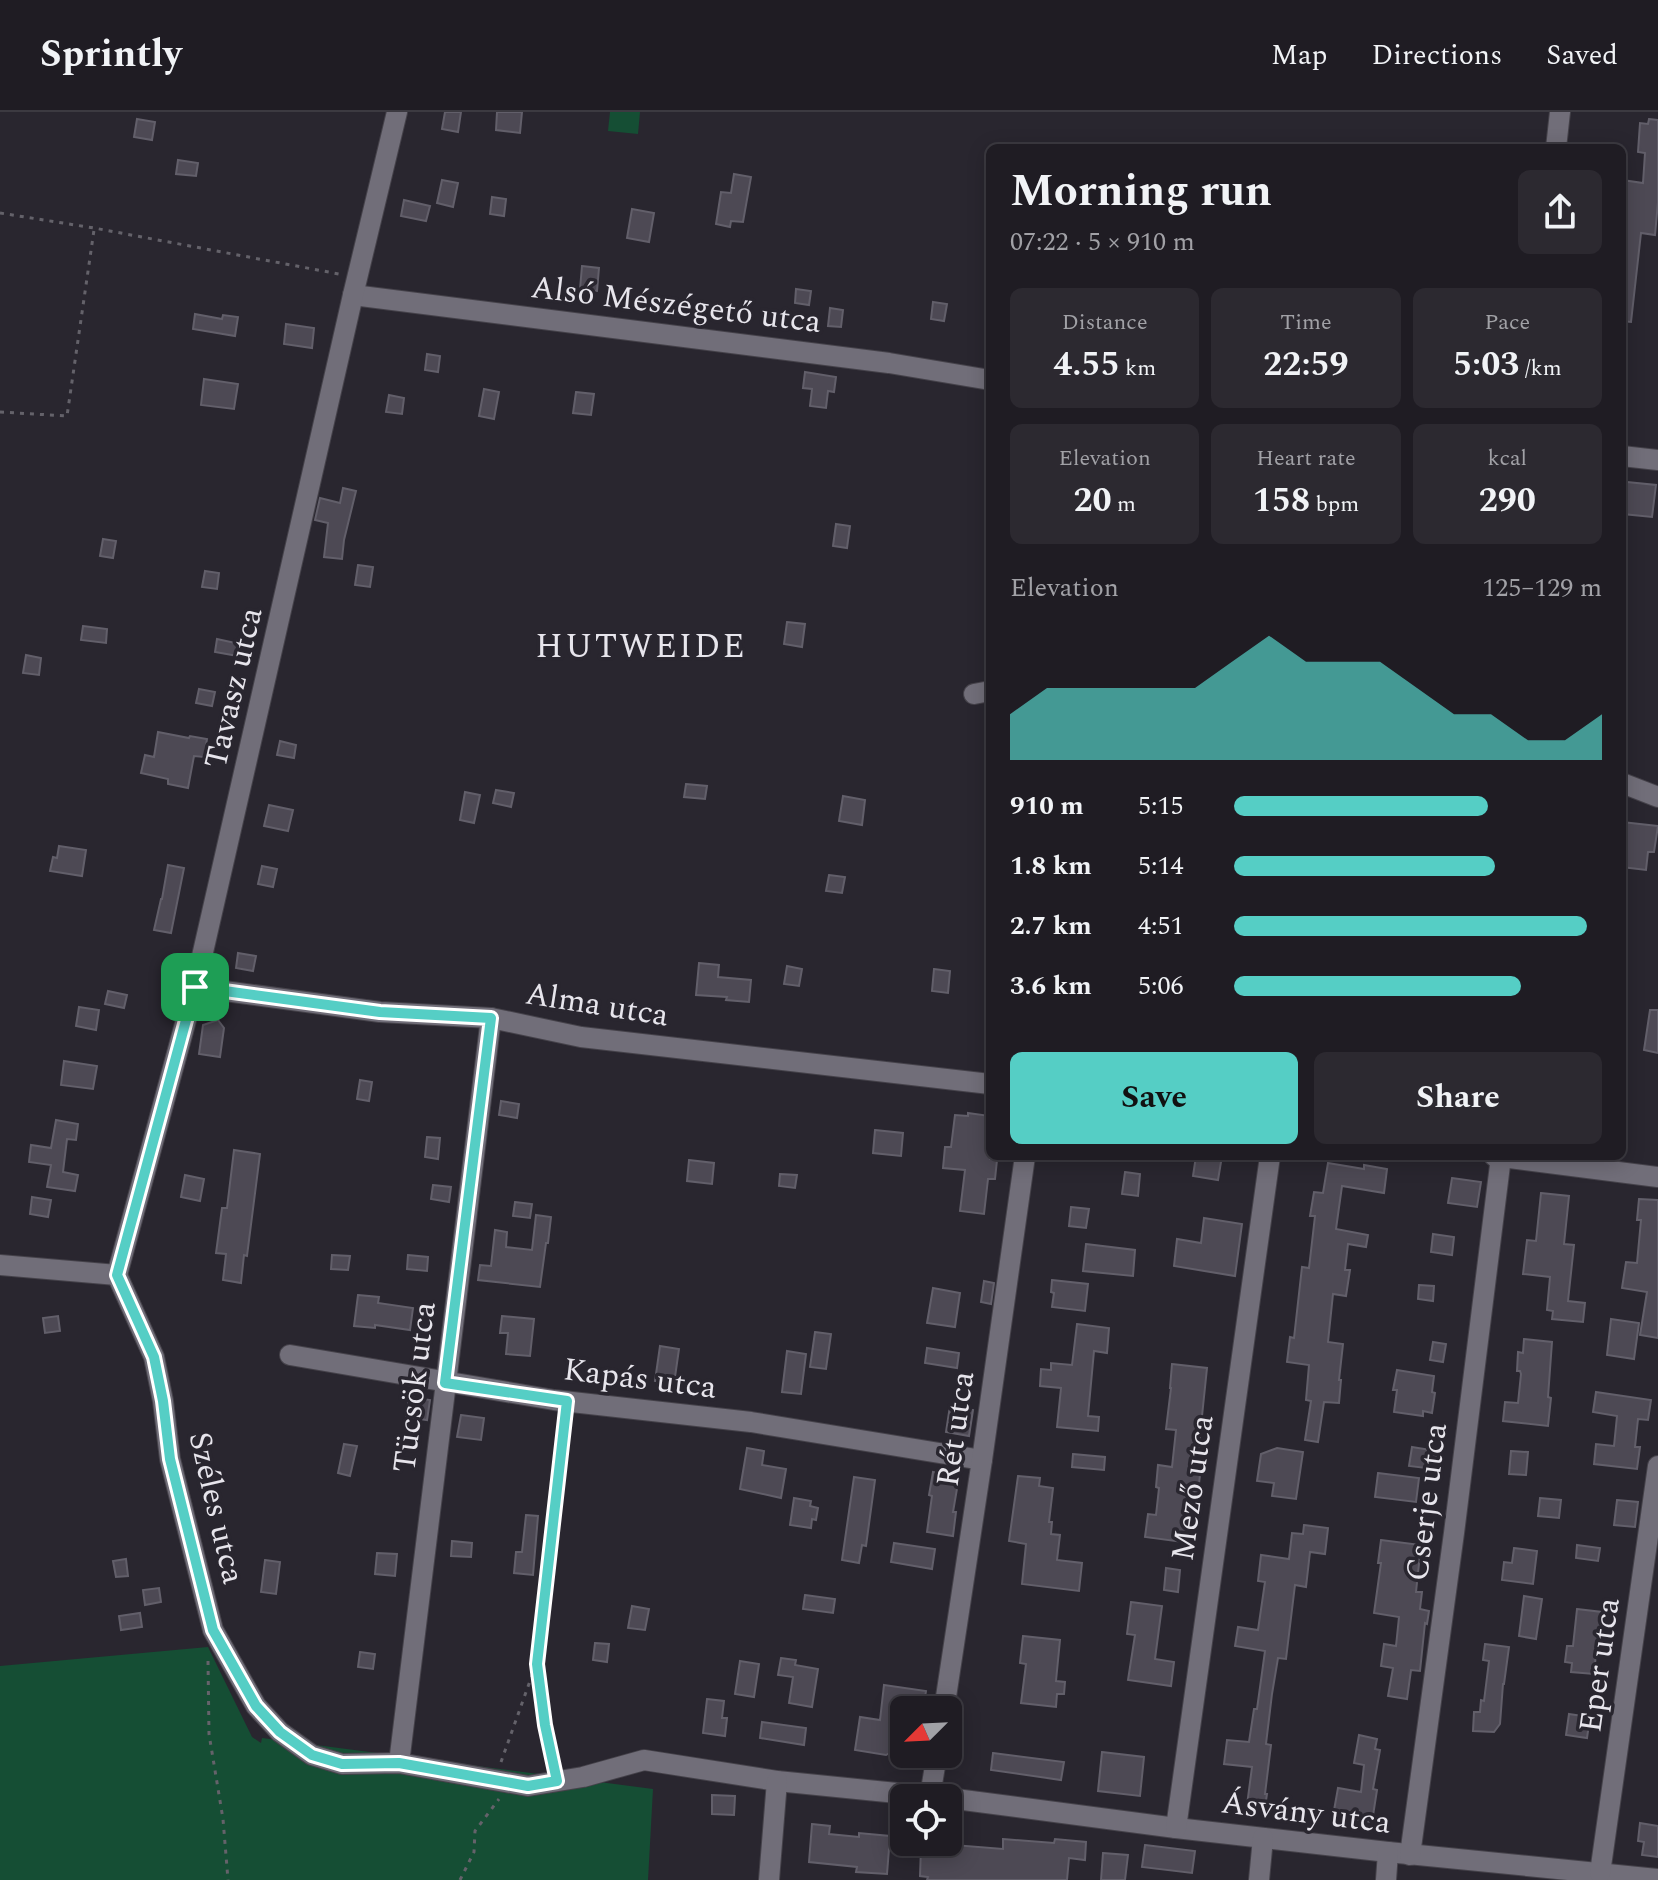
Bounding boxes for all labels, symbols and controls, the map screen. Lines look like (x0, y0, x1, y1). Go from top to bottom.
text: Sprintly (40, 26, 182, 84)
text: Map (1271, 34, 1328, 77)
text: Directions (1372, 34, 1502, 77)
text: Saved (1546, 34, 1618, 77)
text: Morning run (1010, 158, 1272, 225)
button: share (1518, 170, 1602, 254)
text: 07:22 · 5 × 910 m (1010, 222, 1195, 262)
street label: Alsó Mészégető utca (528, 263, 824, 347)
text: Distance (1062, 306, 1148, 339)
text: Time (1280, 306, 1332, 339)
text: Pace (1485, 306, 1530, 339)
text: 4.55 (1053, 339, 1119, 391)
text: 22:59 (1263, 339, 1349, 391)
text: 5:03 (1453, 339, 1519, 391)
text: km (1119, 352, 1156, 385)
text: /km (1519, 352, 1562, 385)
text: Elevation (1059, 442, 1151, 475)
text: Heart rate (1256, 442, 1356, 475)
text: kcal (1488, 442, 1527, 475)
text: 20 (1073, 475, 1112, 527)
text: 158 (1253, 475, 1310, 527)
text: 290 (1479, 475, 1536, 527)
text: m (1112, 488, 1136, 521)
text: bpm (1310, 488, 1359, 521)
text: Elevation (1010, 568, 1119, 608)
text: 125–129 m (1482, 568, 1602, 608)
street label: Tavasz utca (192, 602, 276, 773)
district label: HUTWEIDE (535, 621, 747, 673)
text: 910 m (1010, 786, 1084, 826)
text: 5:15 (1138, 786, 1184, 826)
text: 1.8 km (1010, 846, 1092, 886)
text: 5:14 (1138, 846, 1184, 886)
text: 2.7 km (1010, 906, 1092, 946)
text: 4:51 (1138, 906, 1184, 946)
pin (161, 953, 229, 1021)
icon: arrive (173, 965, 217, 1009)
text: 3.6 km (1010, 966, 1092, 1006)
text: 5:06 (1138, 966, 1184, 1006)
street label: Alma utca (522, 970, 672, 1041)
button: Save (1010, 1052, 1298, 1144)
button: Share (1314, 1052, 1602, 1144)
street label: Tücsök utca (380, 1298, 450, 1475)
street label: Kapás utca (561, 1345, 720, 1413)
street label: Rét utca (924, 1368, 988, 1490)
street label: Mező utca (1159, 1412, 1228, 1564)
street label: Cserje utca (1393, 1420, 1461, 1584)
street label: Széles utca (175, 1427, 257, 1589)
street label: Eper utca (1566, 1594, 1634, 1736)
north arrow (890, 1696, 962, 1768)
map controls (890, 1696, 962, 1856)
street label: Ásvány utca (1218, 1778, 1394, 1848)
button: locate (890, 1784, 962, 1856)

